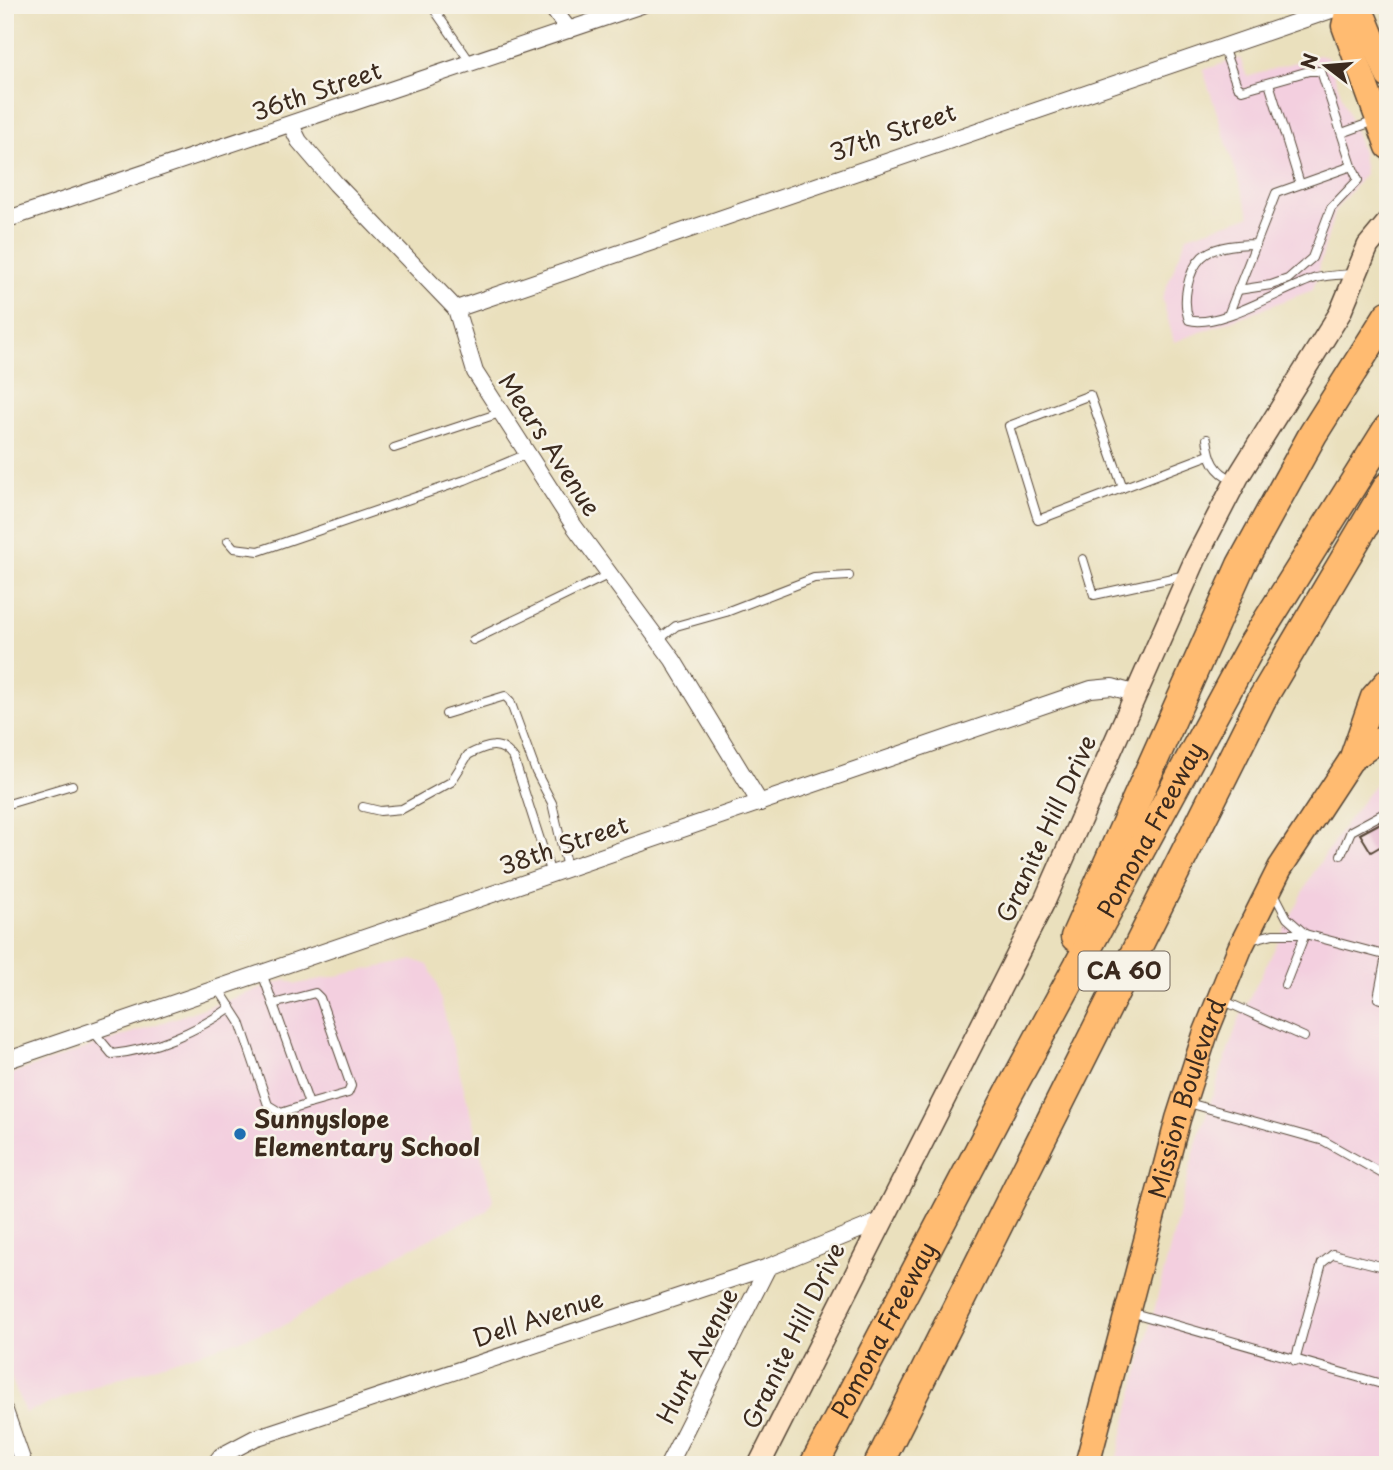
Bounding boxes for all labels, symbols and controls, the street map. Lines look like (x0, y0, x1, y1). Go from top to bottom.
north arrow (1292, 32, 1362, 102)
text: N (1293, 50, 1324, 72)
street label: 36th Street (247, 51, 386, 129)
street label: 37th Street (824, 93, 960, 169)
street label: Mears Avenue (491, 365, 611, 523)
street label: Granite Hill Drive (986, 728, 1104, 928)
street label: Pomona Freeway (1087, 735, 1212, 923)
street label: 38th Street (494, 805, 633, 883)
road number: CA 60 (1078, 952, 1170, 990)
street label: Mission Boulevard (1138, 992, 1234, 1202)
place label: Sunnyslope Elementary School (254, 1100, 480, 1164)
marker: Sunnyslope Elementary School (232, 1126, 248, 1142)
street label: Pomona Freeway (822, 1235, 944, 1424)
street label: Granite Hill Drive (731, 1236, 853, 1434)
street label: Dell Avenue (467, 1279, 607, 1355)
street label: Hunt Avenue (647, 1281, 746, 1429)

